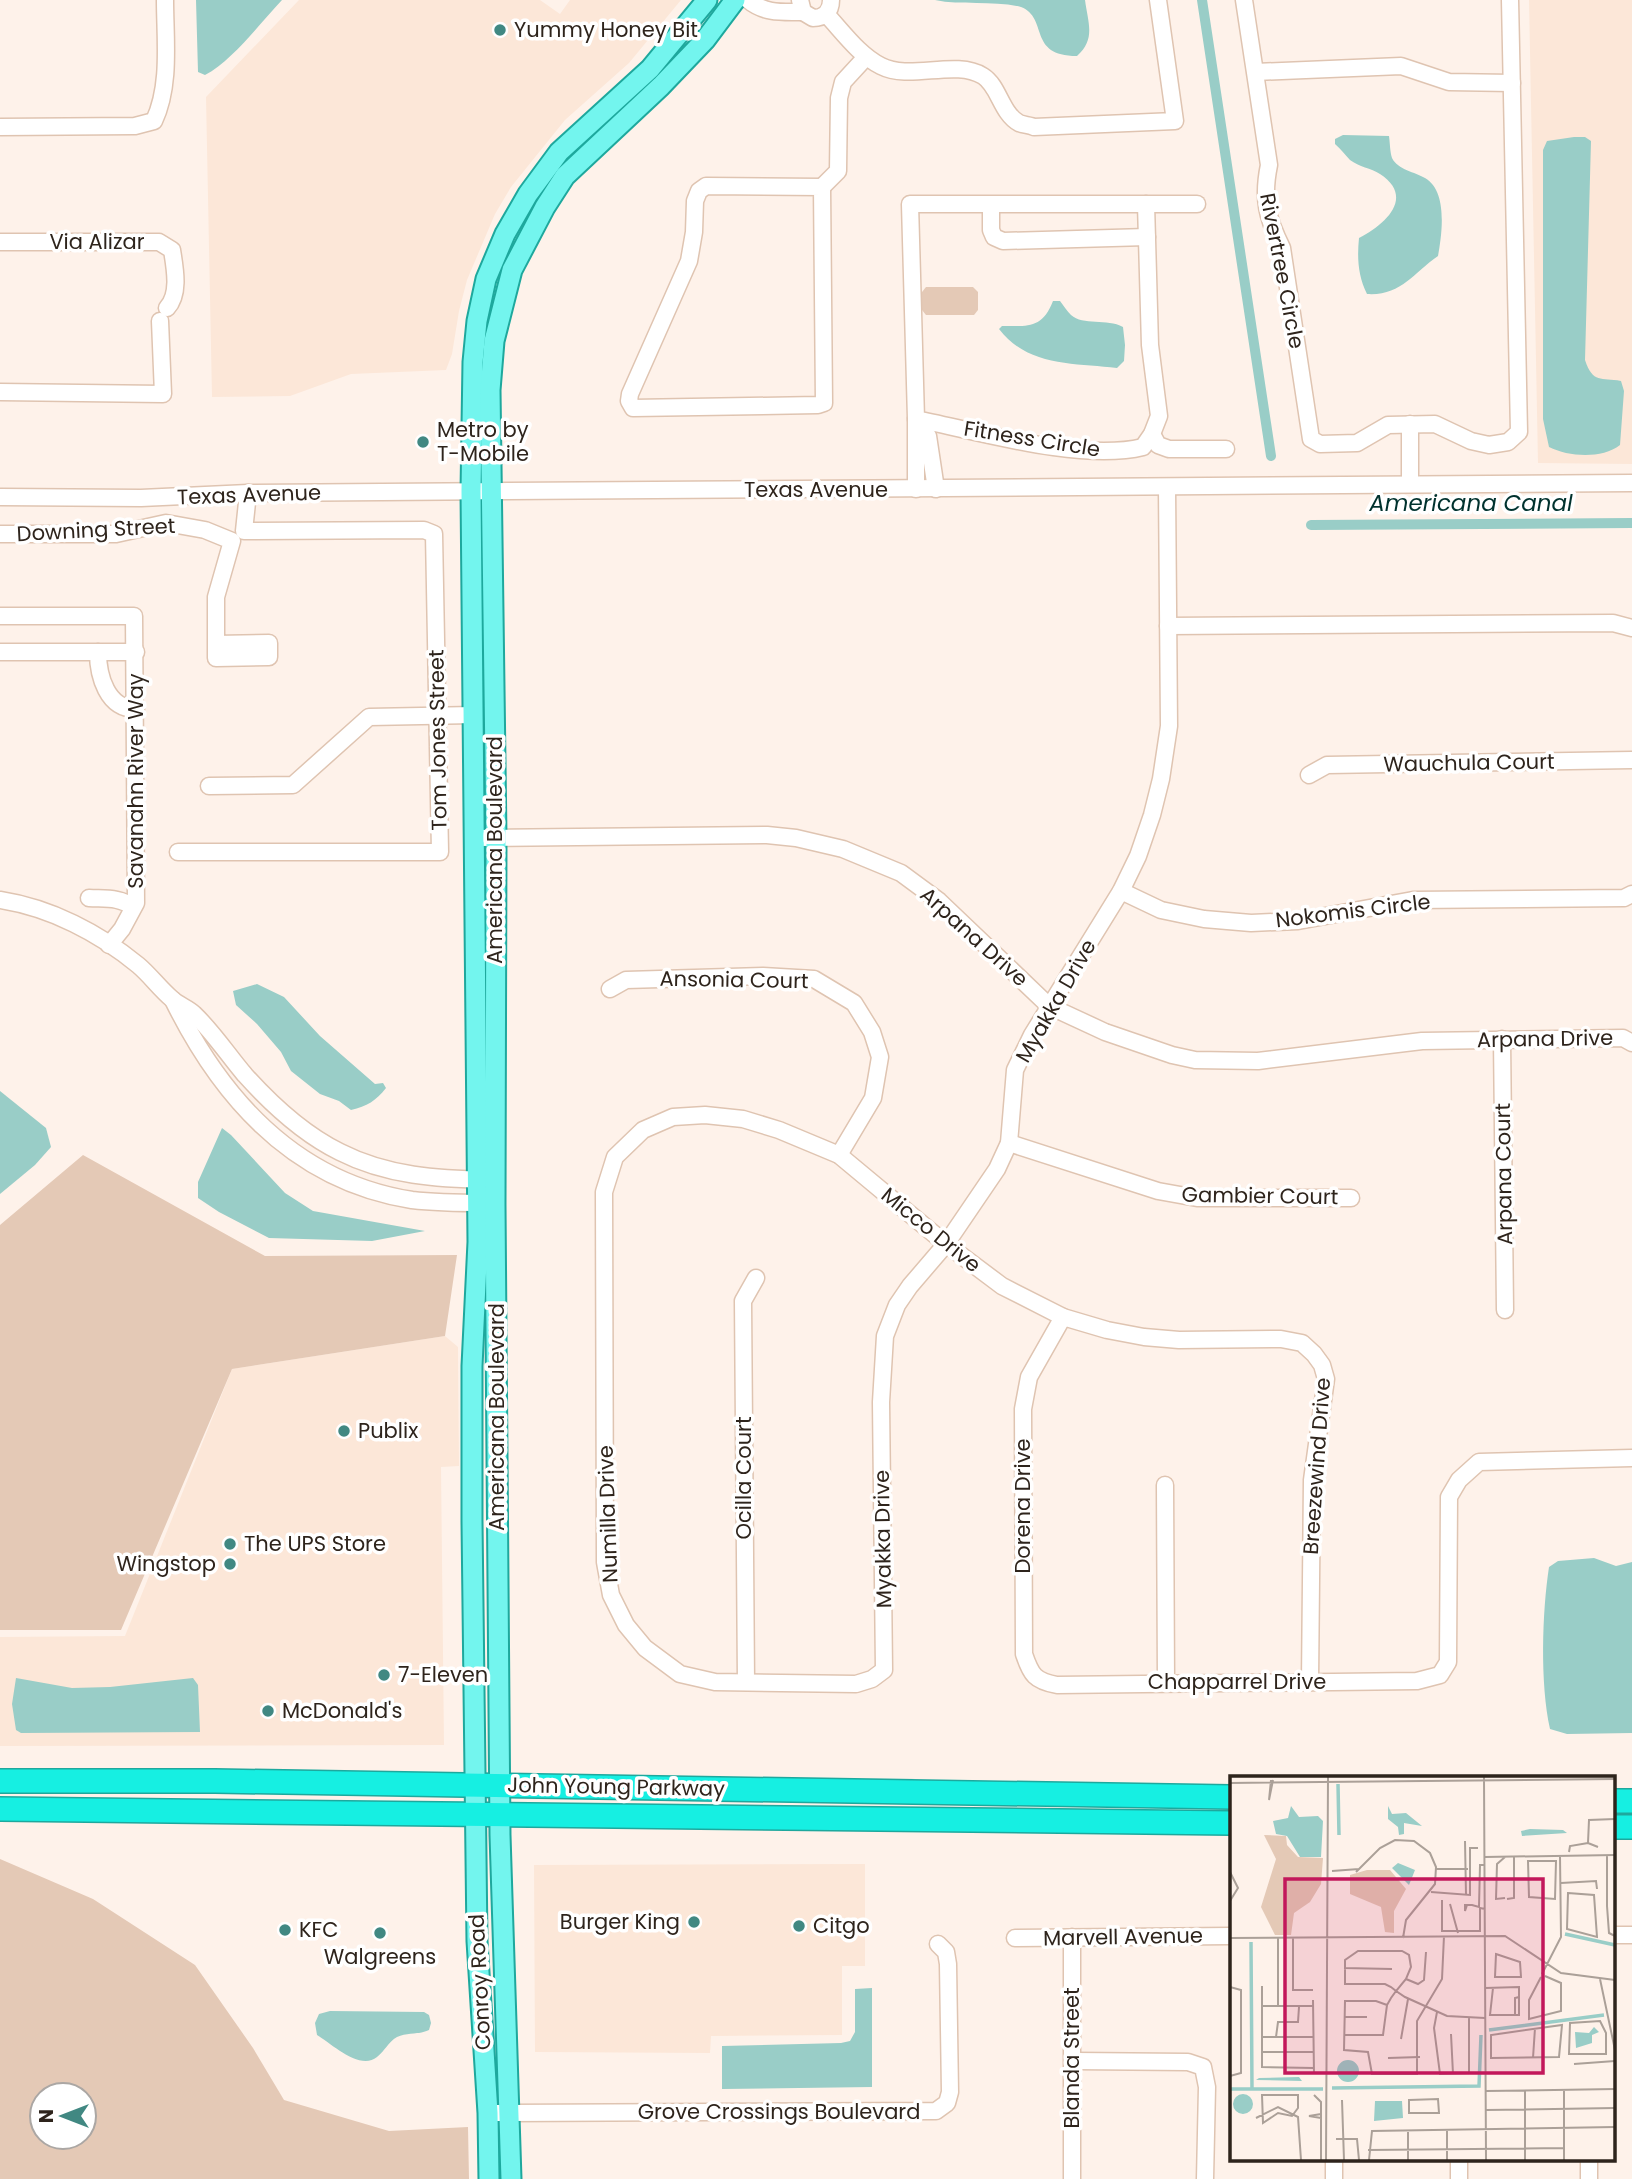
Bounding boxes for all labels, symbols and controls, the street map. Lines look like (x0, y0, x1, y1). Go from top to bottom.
place label: Yummy Honey Bit (514, 15, 698, 44)
marker: Yummy Honey Bit (492, 22, 508, 38)
street label: Rivertree Circle (1253, 191, 1312, 351)
street label: Via Alizar (49, 227, 145, 256)
street label: Fitness Circle (962, 413, 1102, 464)
place label: Metro by T-Mobile (437, 415, 529, 468)
marker: Metro by T-Mobile (415, 434, 431, 450)
street label: Texas Avenue (744, 475, 888, 504)
street label: Texas Avenue (176, 477, 321, 512)
water label: Americana Canal (1368, 487, 1573, 519)
street label: Downing Street (16, 511, 176, 548)
street label: Tom Jones Street (421, 649, 454, 831)
street label: Savanahn River Way (121, 673, 150, 889)
street label: Americana Boulevard (480, 736, 509, 964)
street label: Wauchula Court (1383, 747, 1555, 778)
street label: Arpana Drive (914, 880, 1035, 993)
street label: Nokomis Circle (1274, 887, 1432, 934)
street label: Myakka Drive (1008, 934, 1103, 1068)
street label: Ansonia Court (659, 964, 809, 995)
street label: Arpana Drive (1477, 1023, 1613, 1054)
street label: Arpana Court (1488, 1103, 1519, 1245)
street label: Micco Drive (875, 1180, 987, 1279)
street label: Gambier Court (1181, 1180, 1339, 1211)
street label: Americana Boulevard (482, 1303, 511, 1531)
street label: Breezewind Drive (1296, 1376, 1337, 1556)
place label: Publix (358, 1416, 418, 1445)
street label: Ocilla Court (729, 1416, 758, 1540)
marker: Publix (336, 1423, 352, 1439)
street label: Dorena Drive (1008, 1438, 1037, 1574)
street label: Numilla Drive (591, 1445, 624, 1583)
street label: Myakka Drive (867, 1470, 898, 1608)
place label: The UPS Store (244, 1529, 386, 1558)
marker: The UPS Store (222, 1536, 238, 1552)
place label: Wingstop (116, 1549, 216, 1578)
marker: Wingstop (222, 1556, 238, 1572)
place label: 7-Eleven (398, 1660, 488, 1689)
marker: 7-Eleven (376, 1667, 392, 1683)
street label: Chapparrel Drive (1148, 1667, 1326, 1696)
place label: McDonald's (282, 1696, 402, 1725)
marker: McDonald's (260, 1703, 276, 1719)
street label: John Young Parkway (507, 1770, 725, 1803)
inset map (1230, 1776, 1614, 2162)
place label: Burger King (560, 1907, 680, 1936)
place label: Citgo (813, 1911, 870, 1940)
street label: Conroy Road (461, 1913, 498, 2051)
marker: Burger King (686, 1914, 702, 1930)
place label: KFC (299, 1915, 338, 1944)
marker: Citgo (791, 1918, 807, 1934)
street label: Marvell Avenue (1043, 1921, 1203, 1952)
marker: KFC (277, 1922, 293, 1938)
marker: Walgreens (372, 1925, 388, 1941)
place label: Walgreens (324, 1942, 436, 1971)
street label: Blanda Street (1057, 1987, 1086, 2129)
north arrow (28, 2081, 98, 2151)
street label: Grove Crossings Boulevard (638, 2097, 920, 2126)
text: N (33, 2109, 60, 2123)

